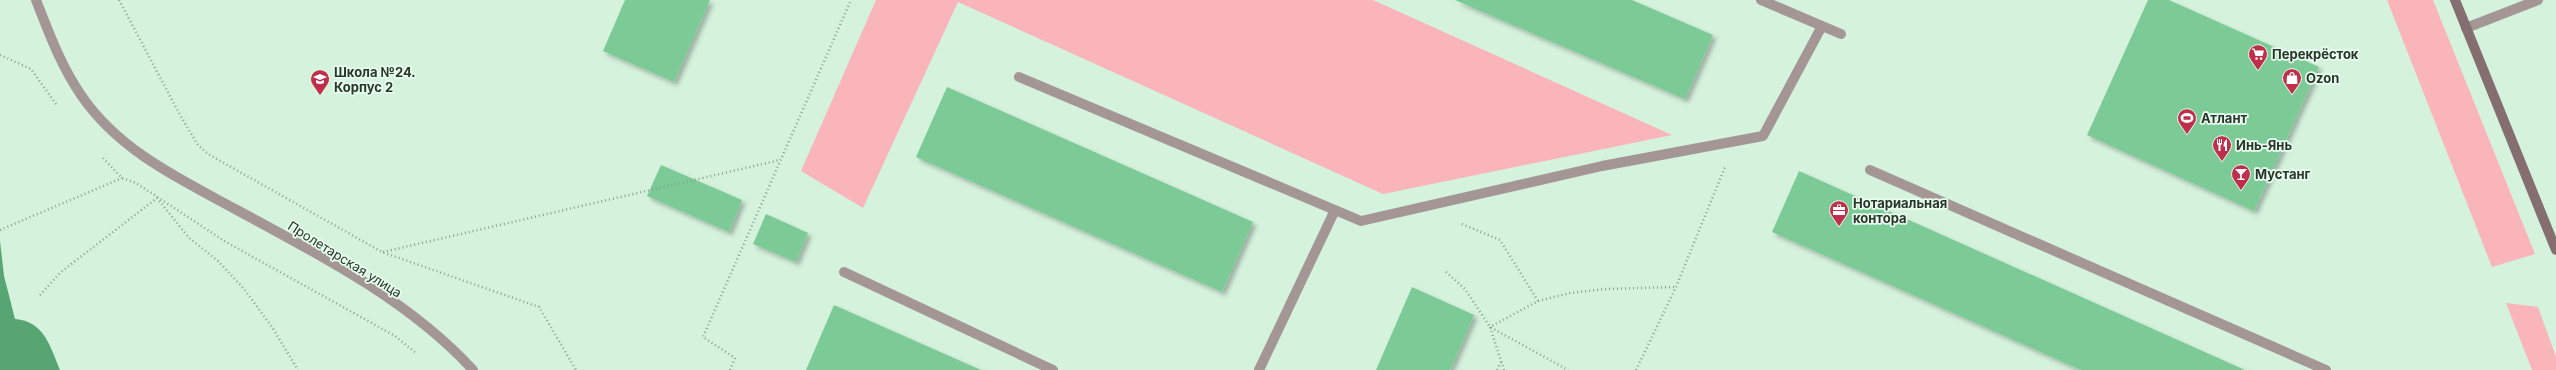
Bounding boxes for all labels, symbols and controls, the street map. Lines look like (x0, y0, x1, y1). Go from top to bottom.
supermarket icon: Перекрёсток (2247, 43, 2269, 71)
place label: Перекрёсток (2272, 46, 2359, 62)
place label: Школа №24. Корпус 2 (334, 64, 416, 95)
shop icon: Ozon (2281, 67, 2303, 95)
school or university icon: Школа №24. Корпус 2 (309, 68, 331, 96)
place label: Ozon (2306, 70, 2339, 86)
sports icon: Атлант (2176, 107, 2198, 135)
place label: Атлант (2201, 110, 2247, 126)
restaurant icon: Инь-Янь (2211, 134, 2233, 162)
place label: Инь-Янь (2236, 137, 2292, 153)
bar icon: Мустанг (2230, 163, 2252, 191)
place label: Мустанг (2255, 166, 2311, 182)
place label: Нотариальная контора (1853, 195, 1947, 226)
office icon: Нотариальная контора (1828, 199, 1850, 227)
street label: Пролетарская улица (285, 217, 405, 301)

